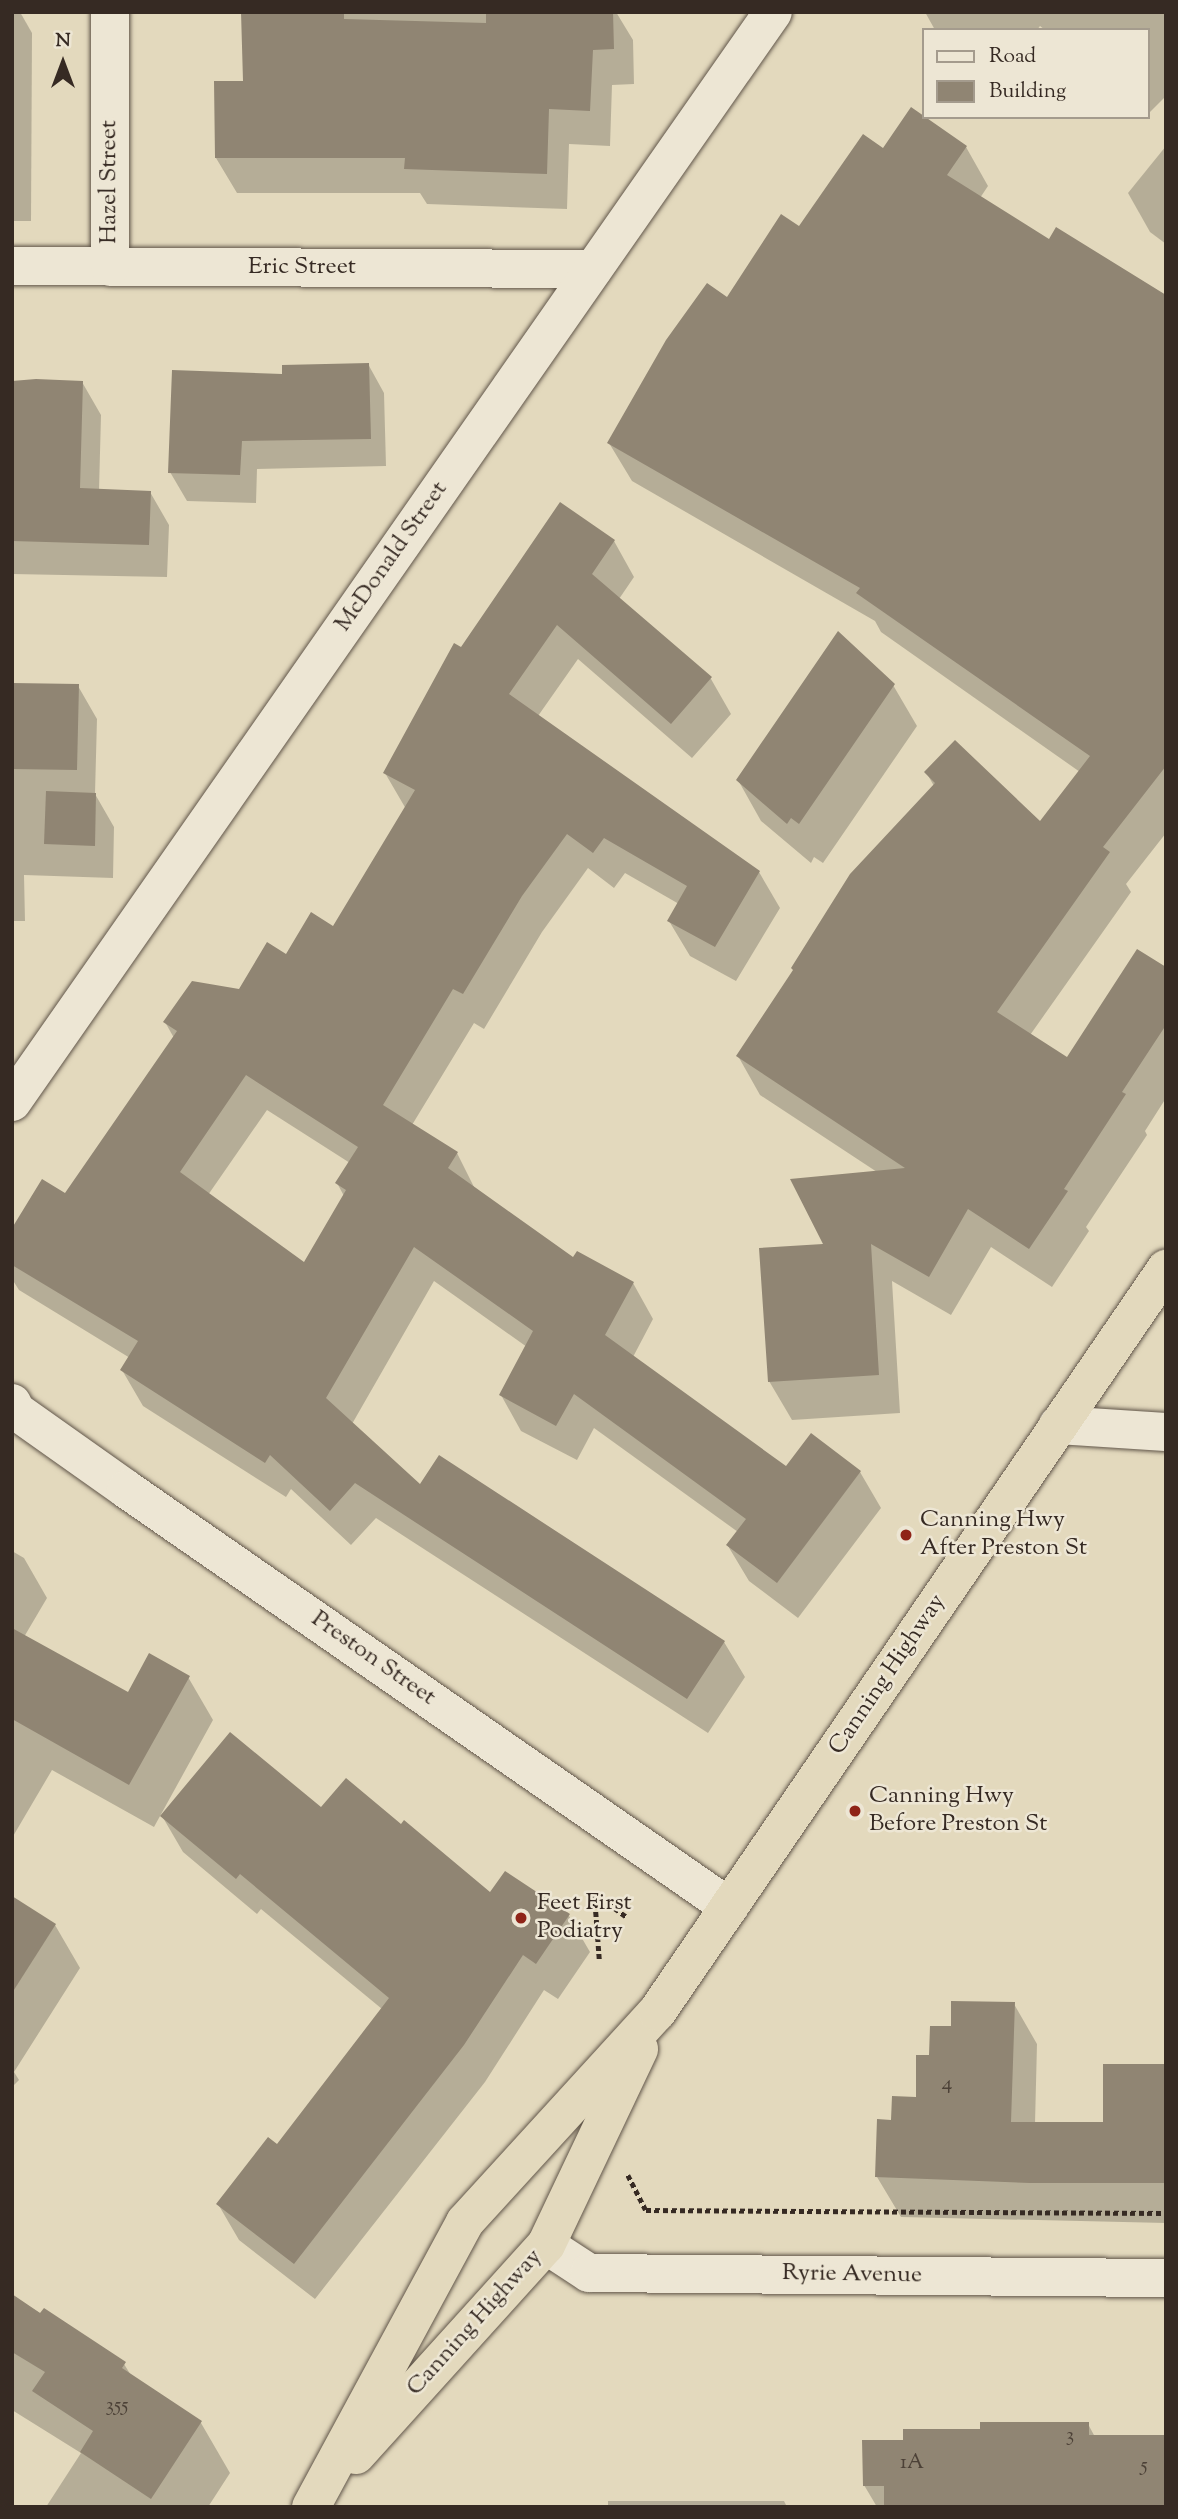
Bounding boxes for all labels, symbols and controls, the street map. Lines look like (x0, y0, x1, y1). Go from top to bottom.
north arrow (28, 28, 98, 98)
text: N (55, 28, 71, 55)
legend (922, 28, 1150, 119)
text: Road (989, 42, 1036, 72)
text: Building (989, 77, 1066, 107)
street label: Hazel Street (96, 120, 124, 244)
street label: Eric Street (248, 254, 356, 282)
street label: McDonald Street (329, 476, 455, 638)
place label: Canning Hwy After Preston St (920, 1507, 1087, 1563)
marker: Canning Hwy After Preston St (898, 1527, 914, 1543)
street label: Canning Highway (824, 1589, 952, 1761)
street label: Preston Street (305, 1606, 441, 1712)
place label: Canning Hwy Before Preston St (869, 1783, 1047, 1839)
marker: Canning Hwy Before Preston St (847, 1803, 863, 1819)
place label: Feet First Podiatry (537, 1890, 632, 1946)
marker: Feet First Podiatry (511, 1908, 531, 1928)
house number: 4 (942, 2071, 952, 2097)
street label: Canning Highway (401, 2244, 549, 2402)
street label: Ryrie Avenue (782, 2259, 922, 2291)
house number: 355 (105, 2393, 129, 2419)
house number: 3 (1066, 2423, 1074, 2449)
house number: 1A (900, 2450, 924, 2476)
house number: 5 (1140, 2453, 1148, 2479)

